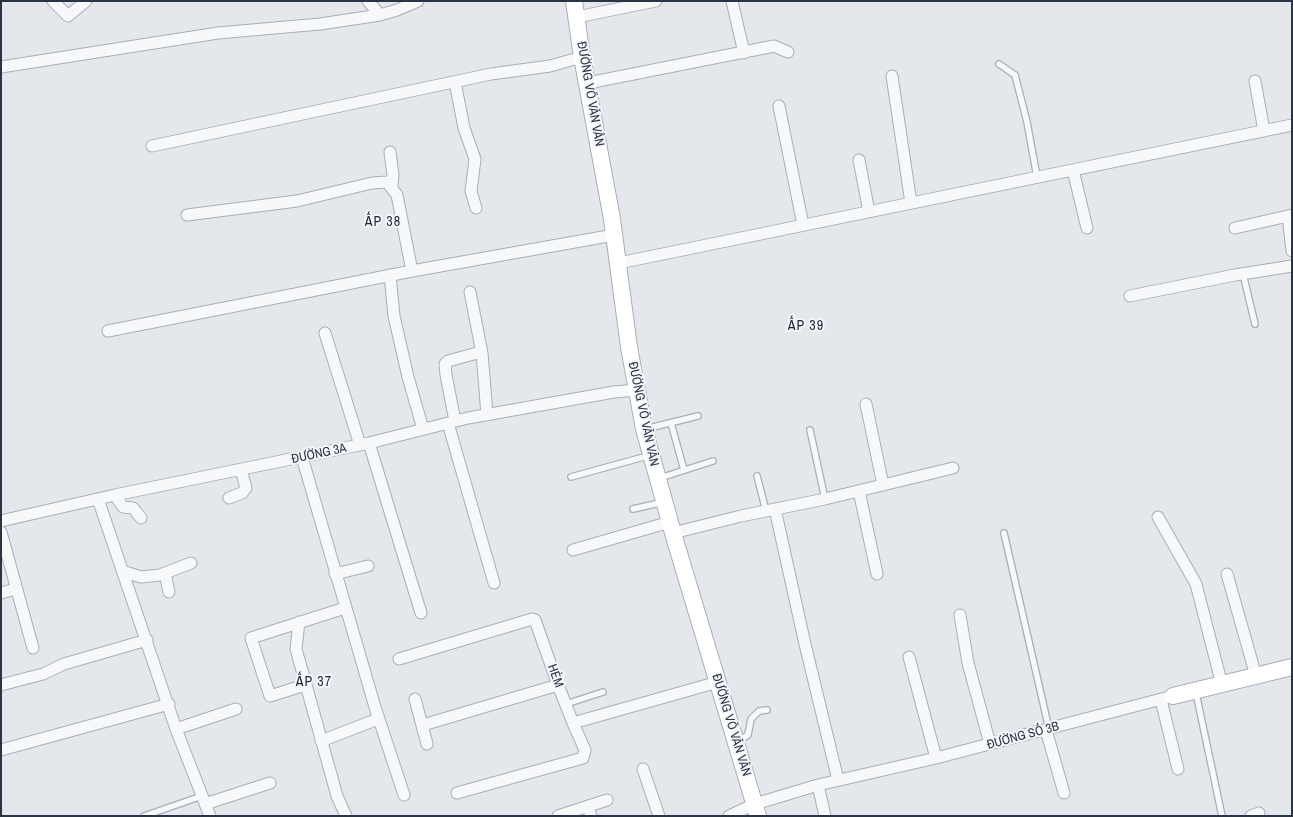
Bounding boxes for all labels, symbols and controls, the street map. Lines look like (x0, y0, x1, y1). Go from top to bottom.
street label: ĐƯỜNG VÕ VĂN VÂN (573, 40, 607, 148)
district label: ẤP 38 (365, 214, 401, 230)
district label: ẤP 39 (788, 318, 824, 334)
street label: ĐƯỜNG VÕ VĂN VÂN (624, 360, 662, 468)
street label: ĐƯỜNG 3A (290, 441, 348, 467)
street label: HẺM (544, 662, 566, 690)
street label: ĐƯỜNG VÕ VĂN VÂN (708, 672, 754, 778)
district label: ẤP 37 (296, 674, 332, 690)
street label: ĐƯỜNG SỐ 3B (985, 719, 1061, 753)

